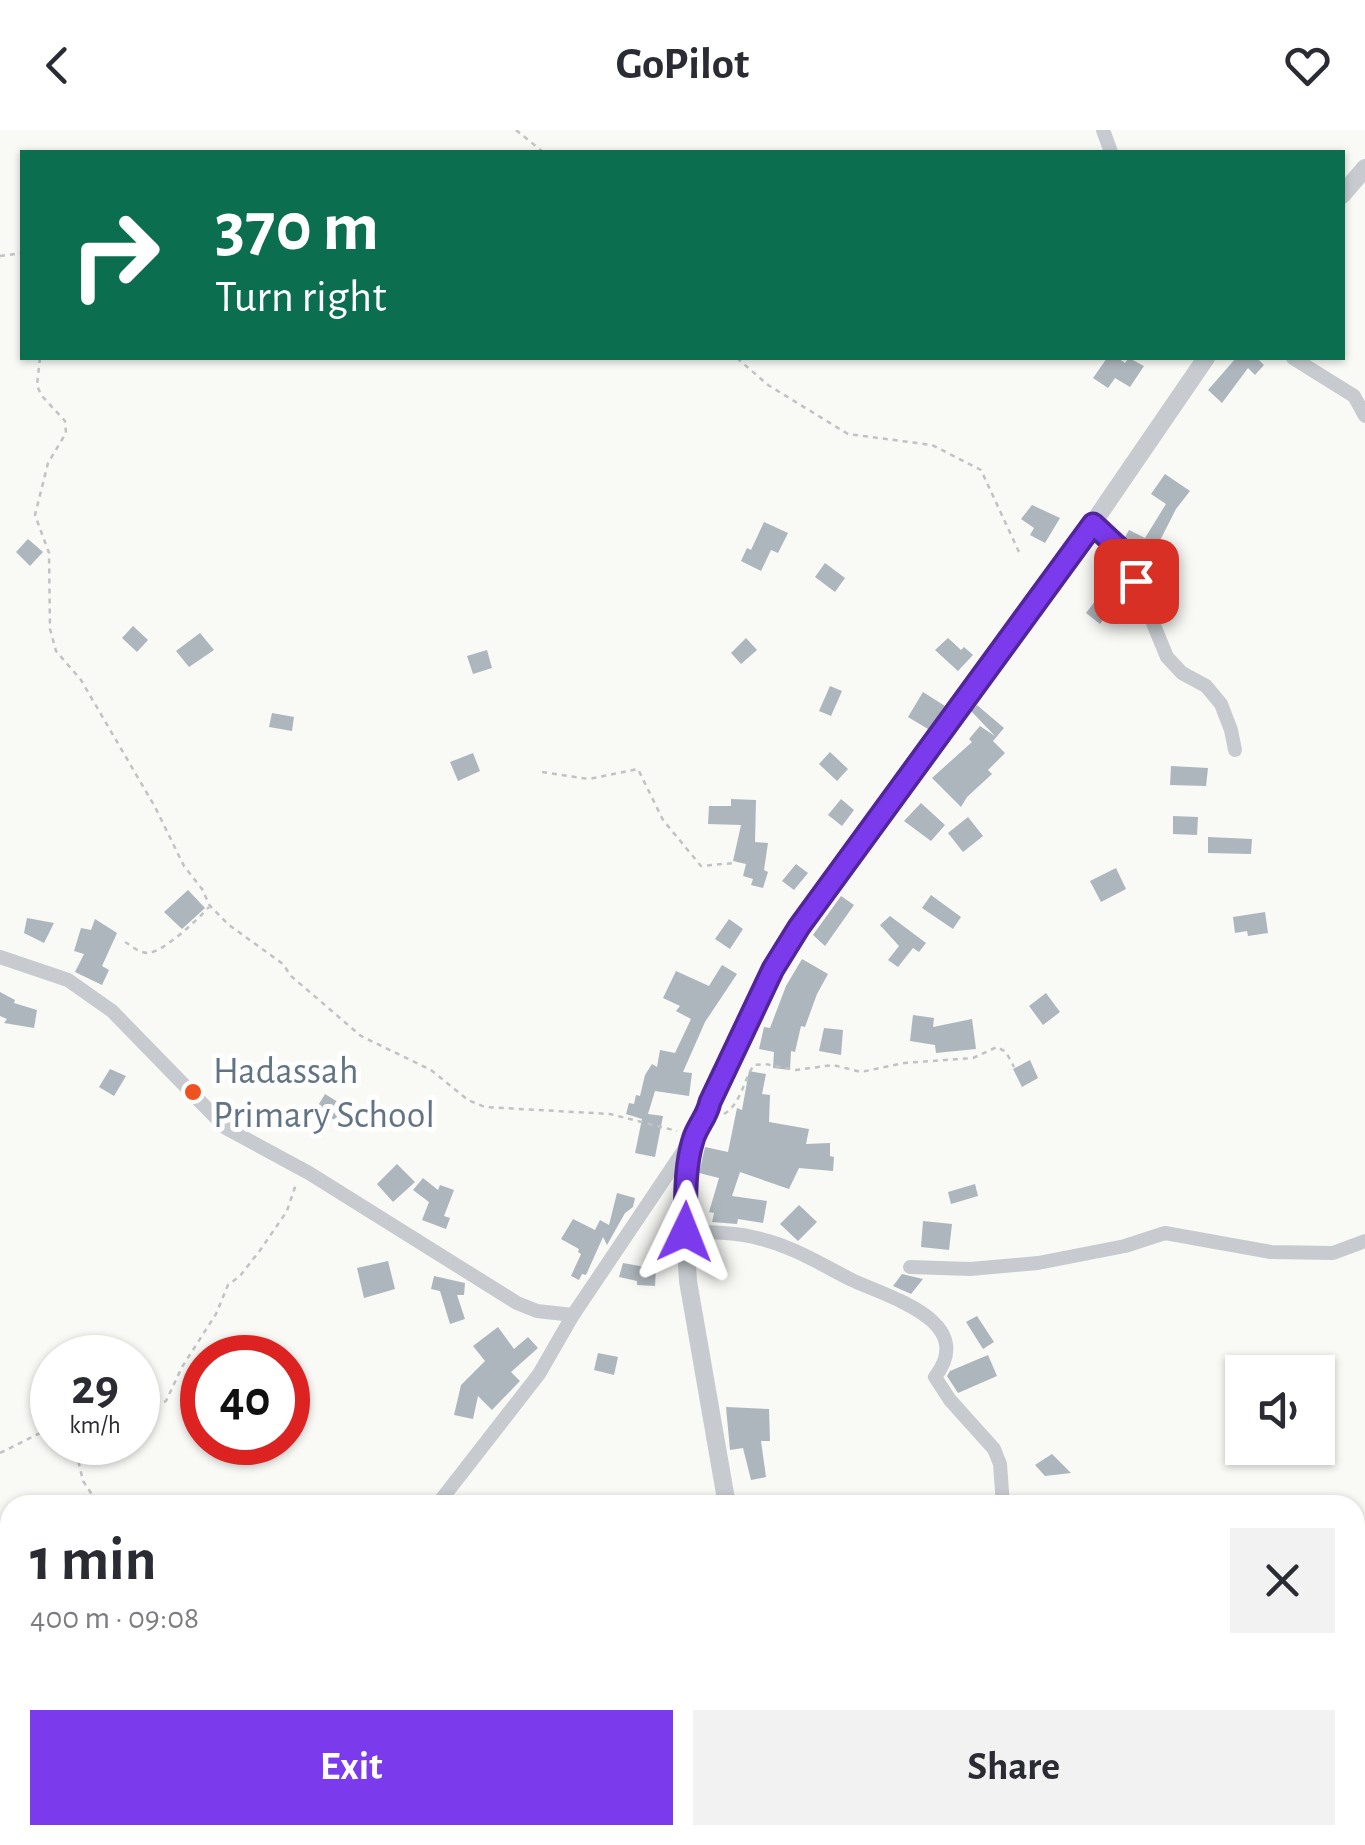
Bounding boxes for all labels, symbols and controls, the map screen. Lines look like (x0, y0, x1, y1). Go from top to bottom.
icon: back (30, 38, 85, 93)
icon: heart (1280, 38, 1335, 93)
text: GoPilot (616, 42, 749, 87)
icon: right (50, 190, 180, 320)
text: 370 m (215, 193, 379, 263)
text: Turn right (215, 275, 387, 320)
pin (1094, 539, 1179, 624)
icon: arrive (1109, 554, 1164, 609)
place label: Hadassah Primary School (213, 1053, 435, 1135)
marker: Hadassah Primary School (182, 1081, 204, 1103)
position arrow (633, 1180, 737, 1284)
speed limit sign: 40 (180, 1335, 310, 1465)
map controls (1225, 1355, 1335, 1465)
button: sound (1225, 1355, 1335, 1465)
text: 29 (71, 1363, 119, 1413)
text: km/h (69, 1413, 121, 1438)
button: close (1230, 1528, 1335, 1633)
text: 1 min (30, 1531, 156, 1591)
text: 400 m · 09:08 (30, 1602, 199, 1634)
button: Exit (30, 1710, 673, 1825)
button: Share (693, 1710, 1335, 1825)

